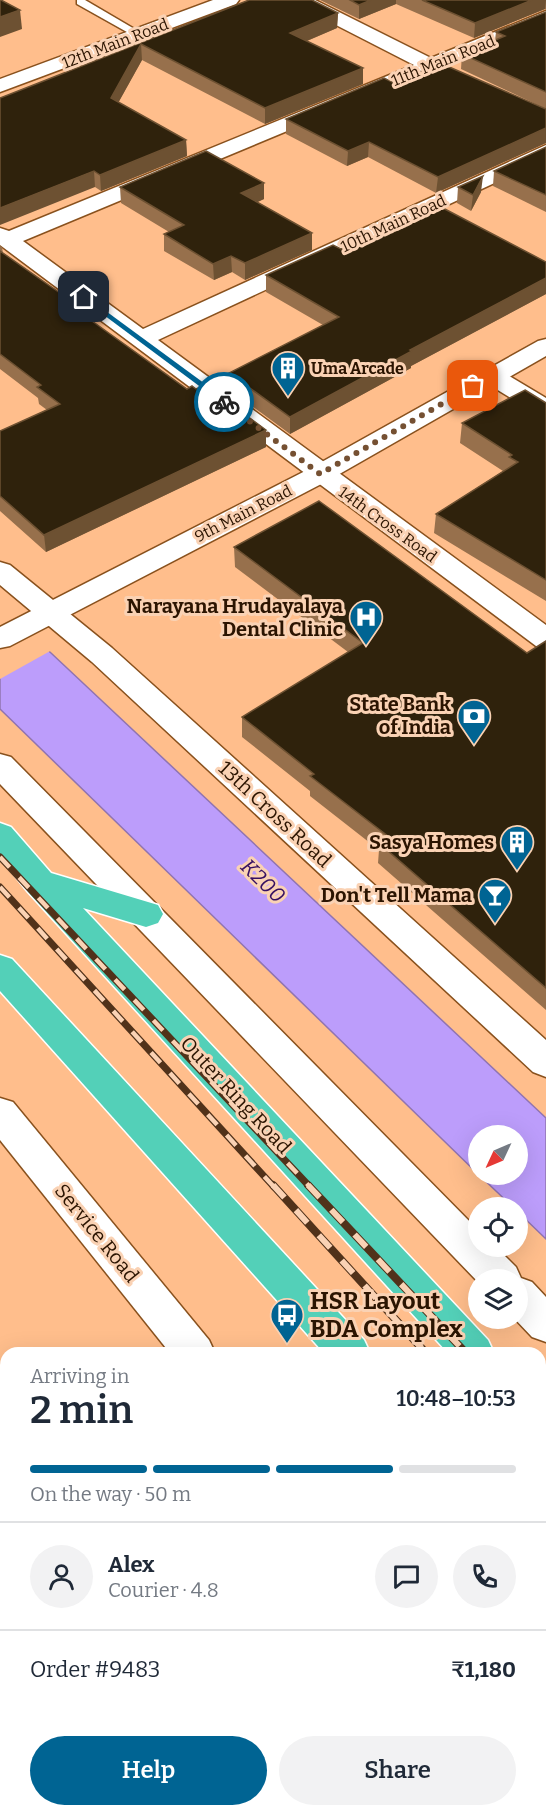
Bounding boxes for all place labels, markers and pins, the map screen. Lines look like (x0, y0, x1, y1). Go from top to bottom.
pin (58, 271, 109, 322)
building icon: Uma Arcade (270, 350, 306, 397)
place label: Uma Arcade (311, 359, 404, 378)
pin (447, 360, 498, 411)
place label: Narayana Hrudayalaya Dental Clinic (127, 594, 343, 641)
hospital icon: Narayana Hrudayalaya Dental Clinic (348, 599, 384, 646)
place label: State Bank of India (349, 692, 451, 739)
bank icon: State Bank of India (456, 698, 492, 745)
building icon: Sasya Homes (499, 824, 535, 871)
place label: Sasya Homes (369, 830, 494, 854)
bar icon: Don't Tell Mama (477, 877, 513, 924)
place label: Don't Tell Mama (321, 883, 472, 907)
place label: HSR Layout BDA Complex (310, 1287, 463, 1343)
bus stop icon: HSR Layout BDA Complex (269, 1297, 305, 1344)

